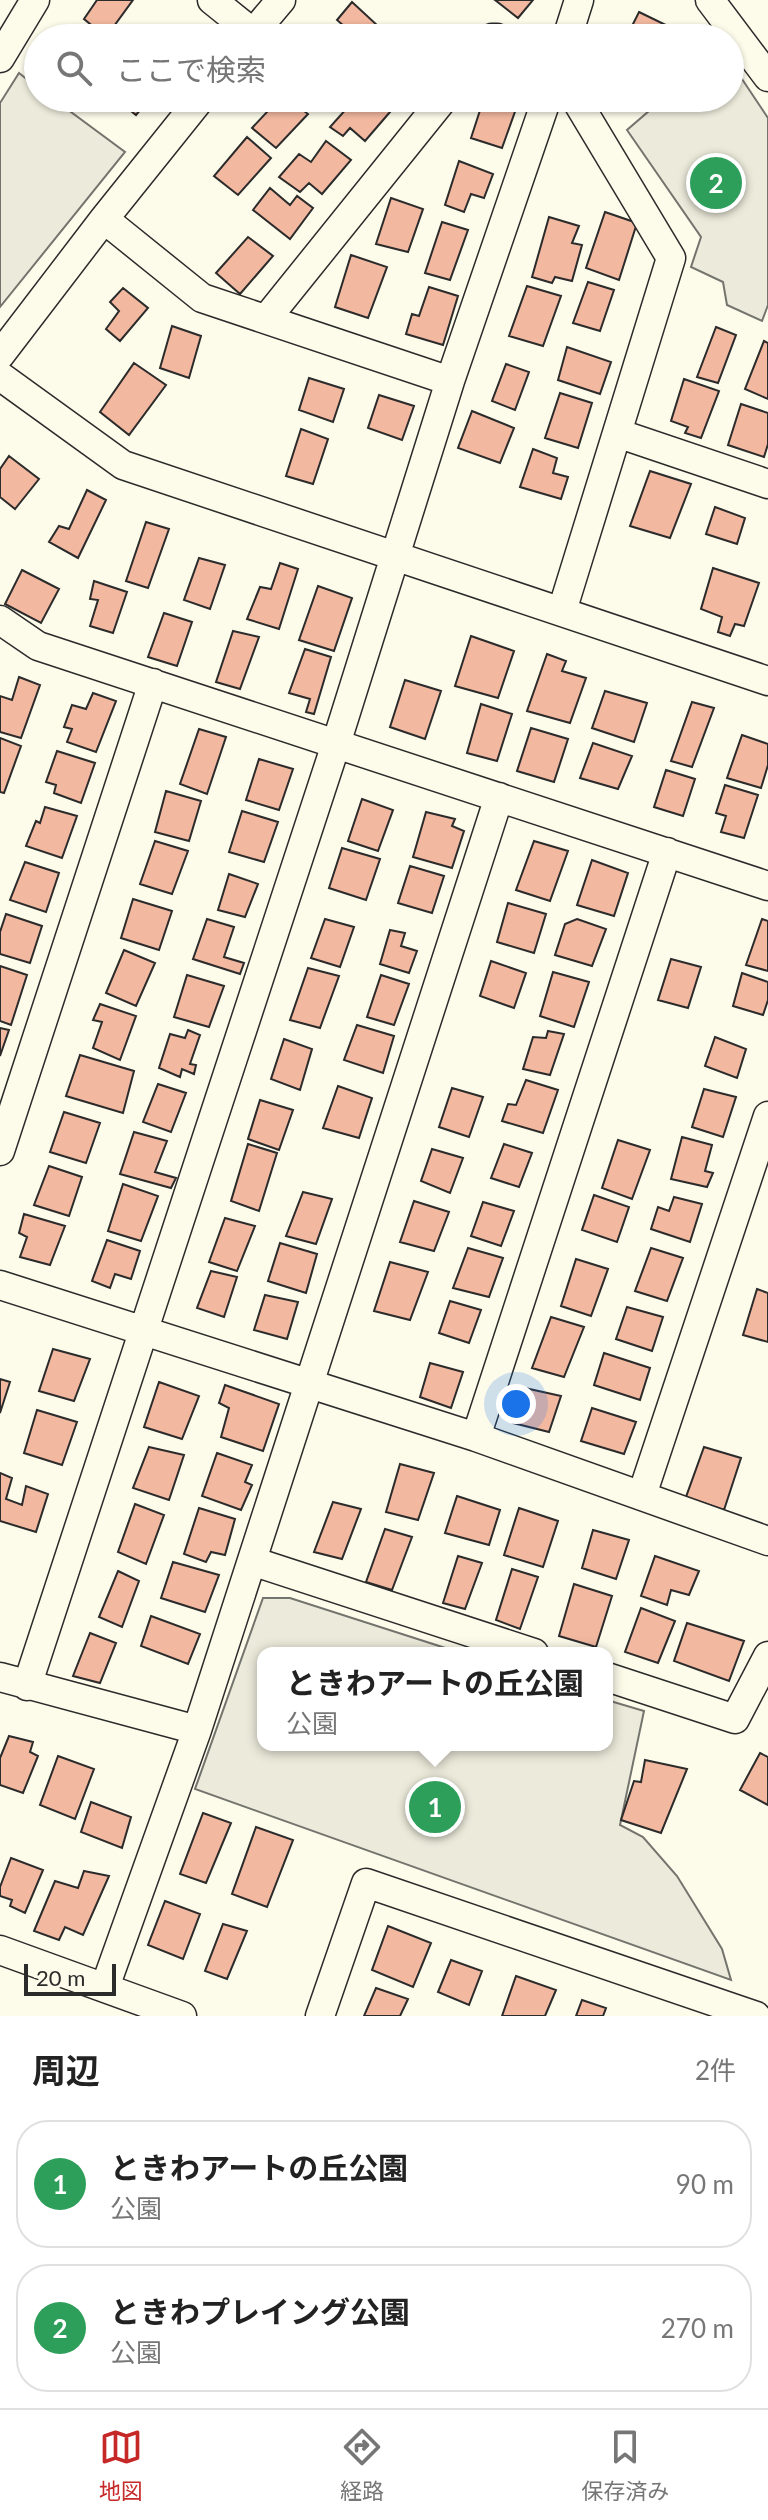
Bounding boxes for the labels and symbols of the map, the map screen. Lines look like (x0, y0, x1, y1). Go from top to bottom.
pin: 2 (690, 153, 742, 213)
your location (496, 1384, 536, 1424)
pin: 1 (409, 1777, 461, 1837)
scale bar (24, 1960, 116, 1996)

